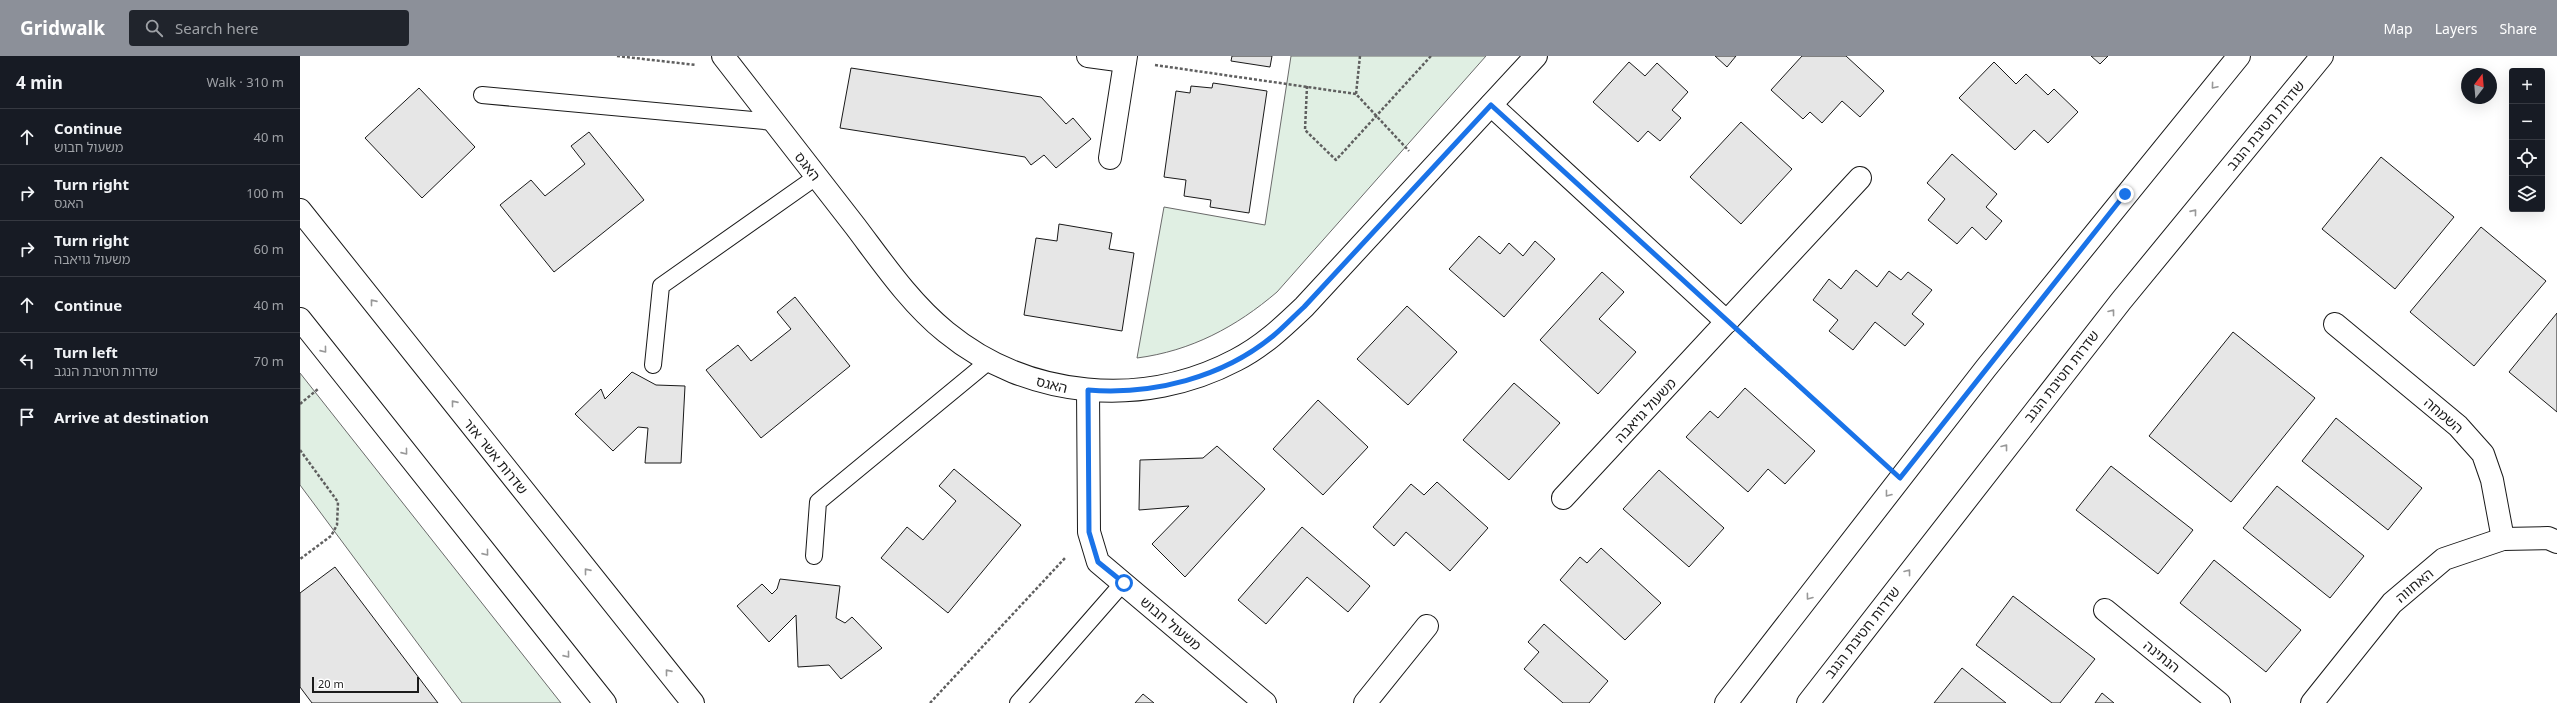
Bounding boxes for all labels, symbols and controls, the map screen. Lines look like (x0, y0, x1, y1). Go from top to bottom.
search box (129, 10, 409, 46)
text: Gridwalk (20, 15, 105, 41)
icon: search (143, 17, 165, 39)
text: Search here (175, 18, 259, 38)
text: Map (2384, 19, 2413, 38)
text: Layers (2435, 19, 2477, 38)
text: Share (2499, 19, 2537, 38)
north arrow (2461, 68, 2497, 104)
map controls (2509, 68, 2545, 212)
button: + (2509, 68, 2545, 104)
text: 4 min (16, 71, 63, 94)
text: Walk · 310 m (206, 73, 284, 91)
street label: שדרות חטיבת הנגב (2222, 76, 2308, 174)
one-way arrow (2212, 81, 2219, 89)
button: − (2509, 104, 2545, 140)
text: Continue (54, 118, 122, 138)
icon: ahead (16, 126, 38, 148)
text: 40 m (254, 128, 284, 146)
text: משעול חבוש (54, 138, 123, 156)
button: locate (2509, 140, 2545, 176)
street label: האגס (791, 148, 825, 184)
text: Turn right (54, 174, 129, 194)
button: layers (2509, 176, 2545, 212)
icon: right (16, 182, 38, 204)
text: 100 m (246, 184, 284, 202)
route end (2116, 185, 2134, 203)
text: האגס (54, 194, 84, 212)
one-way arrow (2189, 209, 2196, 216)
text: Turn right (54, 230, 129, 250)
icon: right (16, 238, 38, 260)
text: 60 m (254, 240, 284, 258)
text: משעול גויאבה (54, 250, 130, 268)
icon: ahead (16, 294, 38, 316)
text: Continue (54, 295, 122, 315)
text: 40 m (254, 296, 284, 314)
one-way arrow (371, 299, 378, 306)
one-way arrow (2107, 310, 2114, 317)
street label: שדרות חטיבת הנגב (2019, 326, 2103, 426)
text: Turn left (54, 342, 118, 362)
one-way arrow (320, 345, 327, 353)
icon: left (16, 350, 38, 372)
text: 70 m (254, 352, 284, 370)
text: שדרות חטיבת הנגב (54, 362, 158, 380)
street label: האגס (1034, 371, 1070, 397)
street label: משעול גויאבה (1610, 373, 1680, 447)
street label: השמחה (2420, 393, 2468, 437)
one-way arrow (452, 401, 459, 408)
icon: arrive (16, 406, 38, 428)
text: Arrive at destination (54, 407, 209, 427)
street label: שדרות אשר אזר (460, 414, 532, 498)
one-way arrow (2000, 445, 2007, 452)
one-way arrow (401, 447, 408, 454)
one-way arrow (1886, 489, 1893, 496)
one-way arrow (482, 549, 489, 556)
street label: האחווה (2391, 564, 2437, 606)
one-way arrow (585, 568, 592, 575)
one-way arrow (1903, 570, 1910, 577)
route start (1115, 574, 1133, 592)
street label: שדרות חטיבת הנגב (1820, 582, 1904, 682)
street label: משעול חבוש (1136, 592, 1206, 654)
one-way arrow (1806, 592, 1813, 599)
street label: הנתינה (2140, 635, 2184, 677)
one-way arrow (563, 651, 570, 658)
one-way arrow (666, 670, 673, 677)
scale bar (312, 675, 419, 694)
text: 20 m (318, 676, 344, 691)

